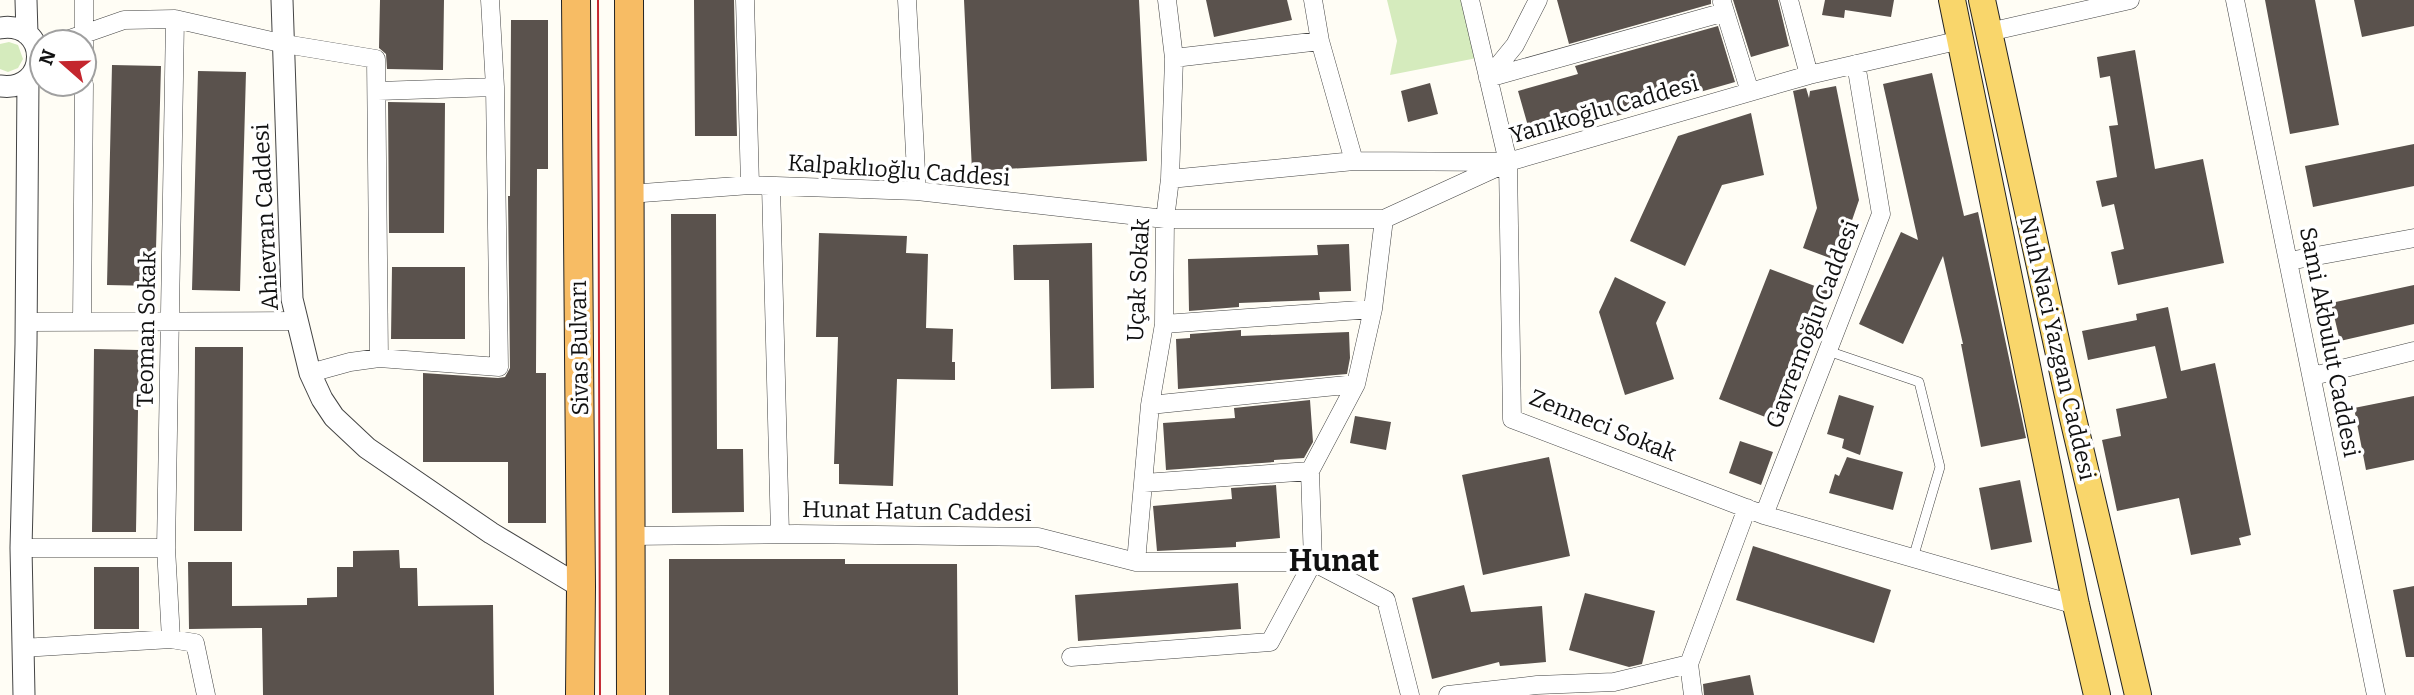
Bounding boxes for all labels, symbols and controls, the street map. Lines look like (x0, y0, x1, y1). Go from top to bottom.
north arrow (28, 28, 98, 98)
text: N (34, 46, 61, 68)
street label: Yanıkoğlu Caddesi (1507, 69, 1702, 149)
street label: Ahievran Caddesi (246, 123, 284, 311)
street label: Kalpaklıoğlu Caddesi (787, 148, 1011, 192)
street label: Nuh Naci Yazgan Caddesi (2014, 213, 2102, 483)
street label: Gavremoğlu Caddesi (1759, 216, 1865, 432)
street label: Uçak Sokak (1121, 218, 1155, 342)
street label: Sami Akbulut Caddesi (2294, 225, 2366, 460)
street label: Teoman Sokak (131, 251, 161, 407)
street label: Sivas Bulvarı (564, 280, 594, 416)
street label: Zenneci Sokak (1525, 383, 1681, 467)
street label: Hunat Hatun Caddesi (802, 495, 1032, 527)
district label: Hunat (1289, 543, 1379, 579)

